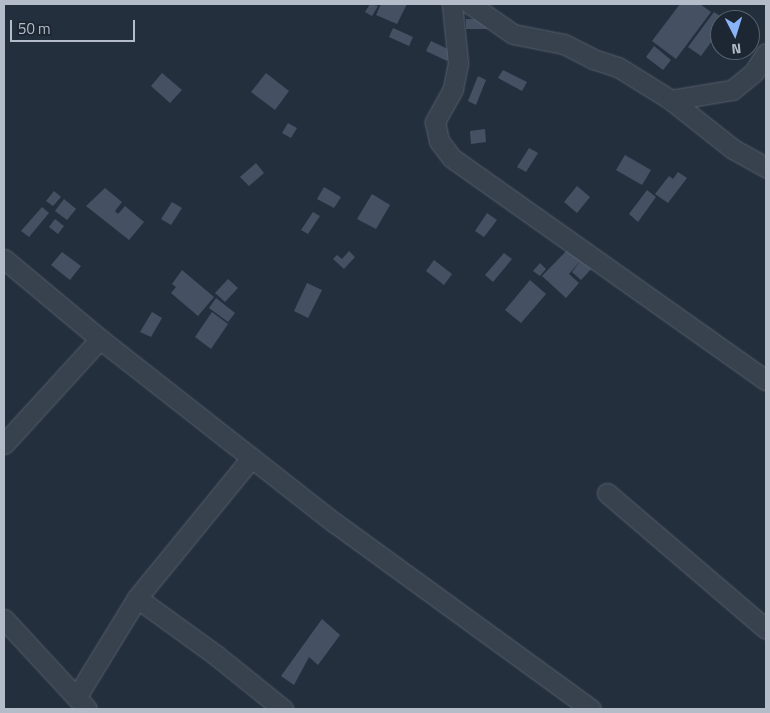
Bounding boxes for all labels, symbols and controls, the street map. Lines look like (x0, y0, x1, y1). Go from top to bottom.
scale bar (12, 10, 138, 42)
north arrow (710, 10, 760, 60)
text: 50 m (18, 17, 51, 40)
text: N (731, 39, 742, 60)

